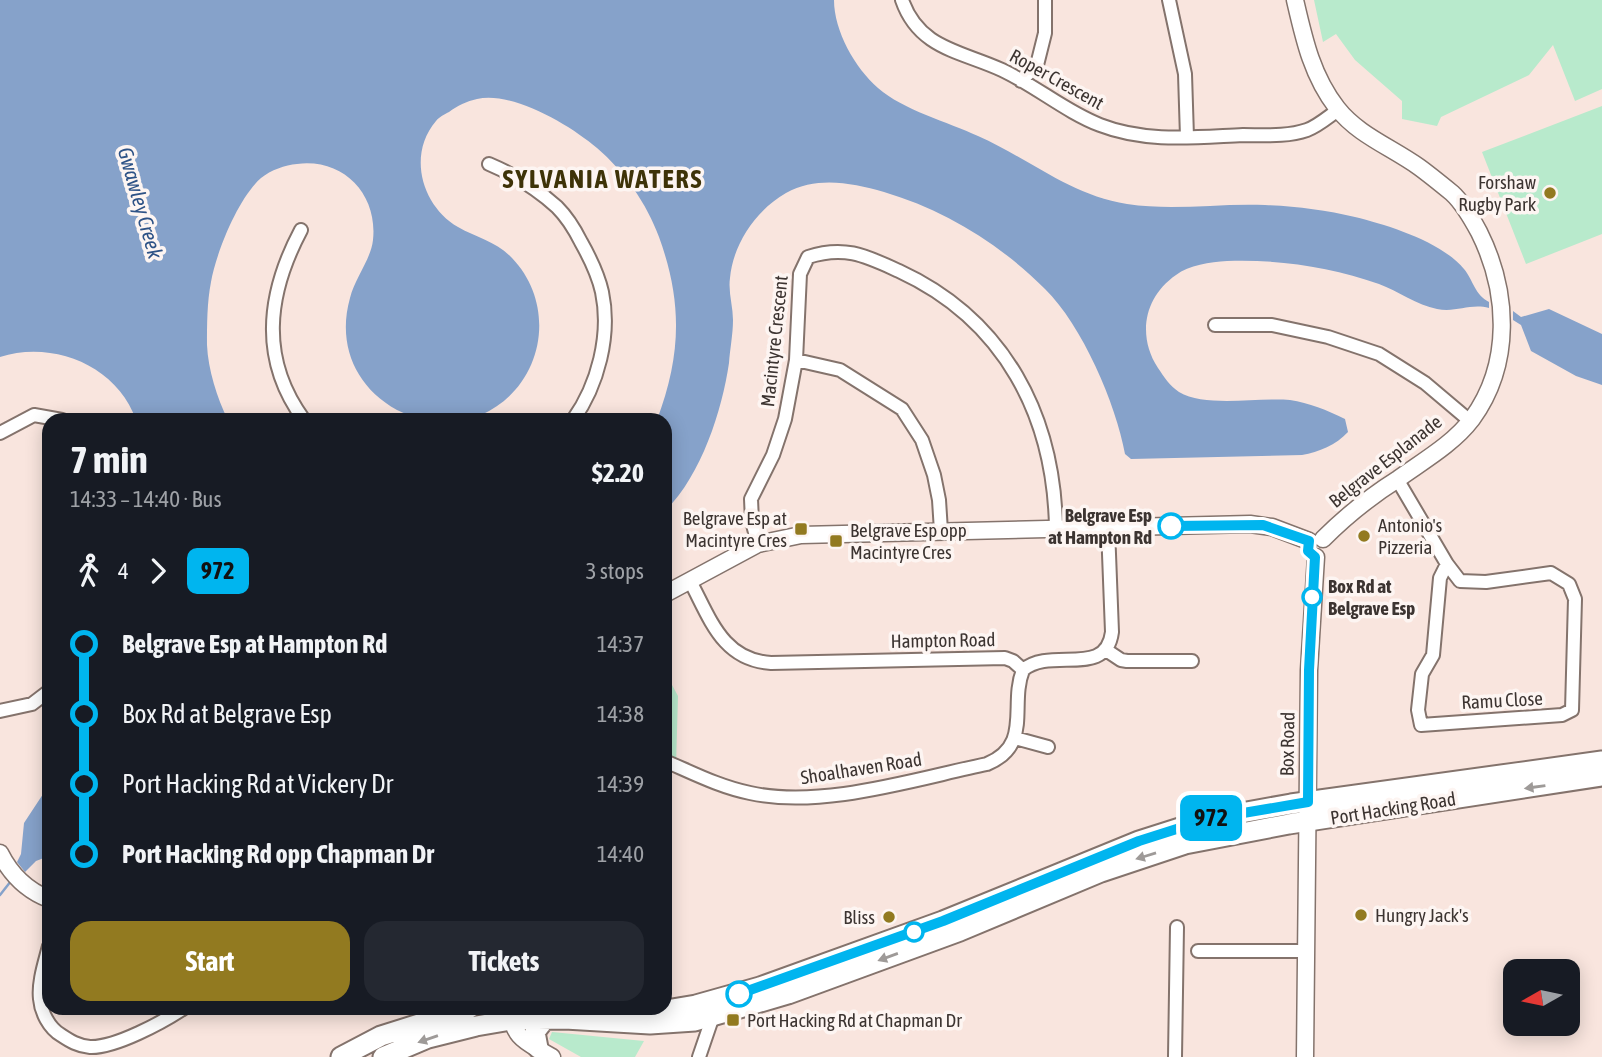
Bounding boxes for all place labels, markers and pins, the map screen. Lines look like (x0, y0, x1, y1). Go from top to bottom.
place label: Forshaw Rugby Park (1458, 171, 1537, 215)
marker: Forshaw Rugby Park (1542, 185, 1558, 201)
place label: Belgrave Esp at Hampton Rd (1048, 504, 1152, 548)
place label: Belgrave Esp at Macintyre Cres (683, 507, 787, 551)
marker: Belgrave Esp at Hampton Rd (1158, 513, 1184, 539)
place label: Antonio's Pizzeria (1378, 514, 1443, 558)
place label: Belgrave Esp opp Macintyre Cres (850, 519, 967, 563)
marker: Belgrave Esp at Macintyre Cres (793, 521, 809, 537)
marker: Antonio's Pizzeria (1356, 528, 1372, 544)
marker: Belgrave Esp opp Macintyre Cres (828, 533, 844, 549)
place label: Box Rd at Belgrave Esp (1328, 575, 1415, 619)
marker: Box Rd at Belgrave Esp (1302, 587, 1322, 607)
place label: Hungry Jack's (1375, 904, 1469, 926)
place label: Bliss (843, 906, 875, 928)
marker: Hungry Jack's (1353, 907, 1369, 923)
marker: Bliss (881, 909, 897, 925)
unlabelled marker (904, 922, 924, 942)
unlabelled marker (726, 981, 752, 1007)
place label: Port Hacking Rd at Chapman Dr (747, 1009, 962, 1031)
marker: Port Hacking Rd at Chapman Dr (725, 1012, 741, 1028)

